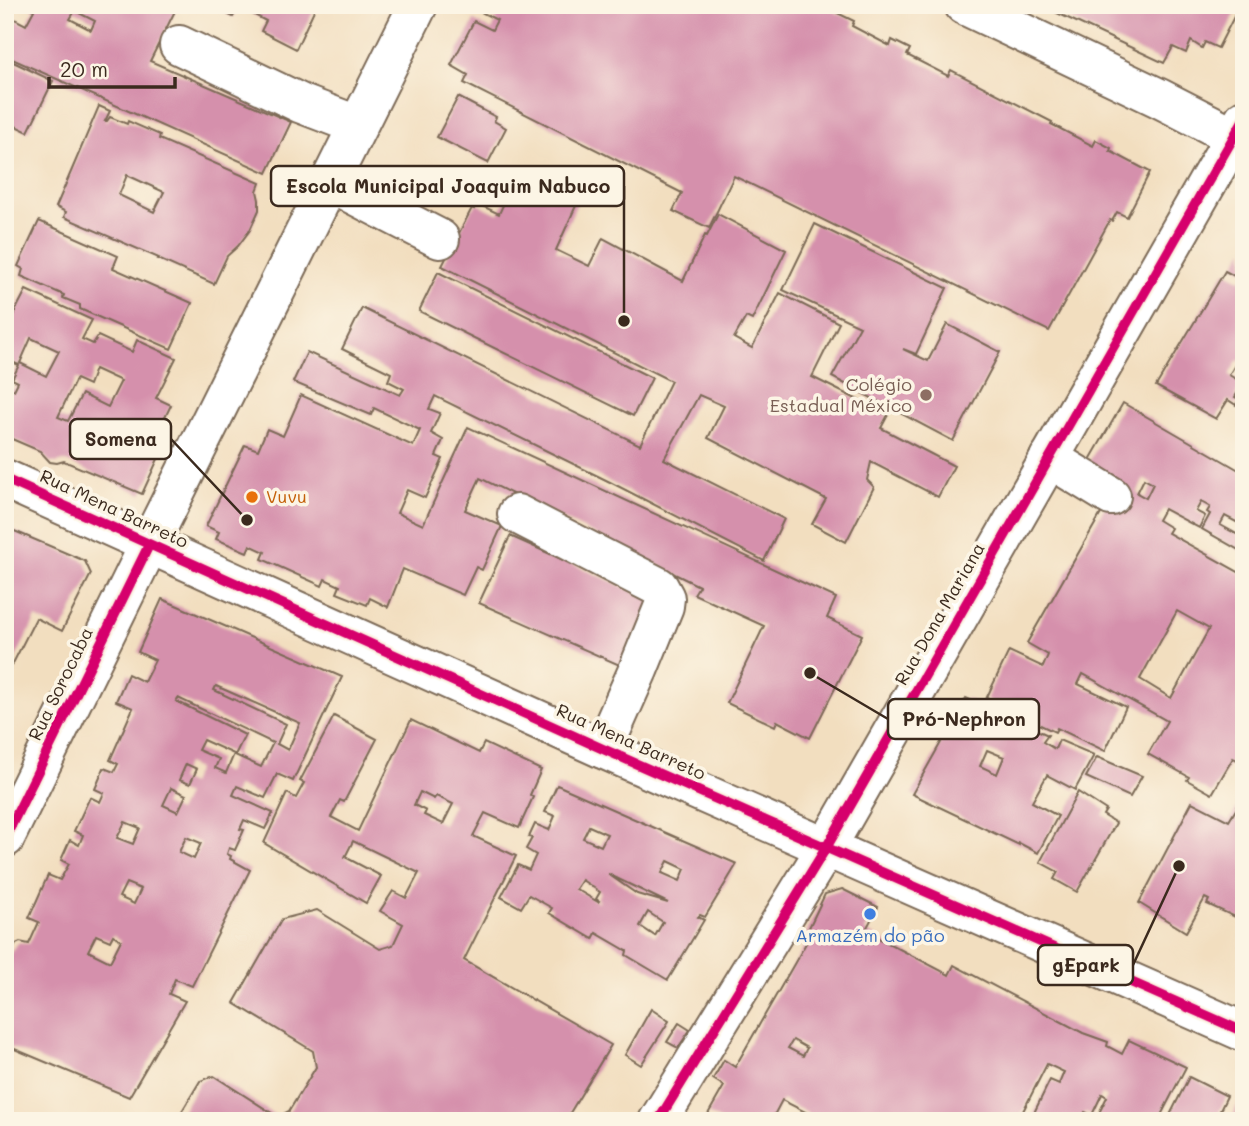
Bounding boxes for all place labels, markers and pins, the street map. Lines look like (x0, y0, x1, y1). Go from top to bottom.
callout: Escola Municipal Joaquim Nabuco (271, 166, 624, 206)
place label: Colégio Estadual México (770, 372, 912, 417)
marker: Colégio Estadual México (918, 387, 934, 403)
callout: Somena (70, 419, 171, 459)
place label: Vuvu (266, 484, 307, 508)
marker: Vuvu (244, 489, 260, 505)
callout: Pró-Nephron (888, 699, 1039, 739)
marker: Armazém do pão (862, 906, 878, 922)
place label: Armazém do pão (795, 923, 945, 947)
callout: gEpark (1038, 945, 1133, 985)

